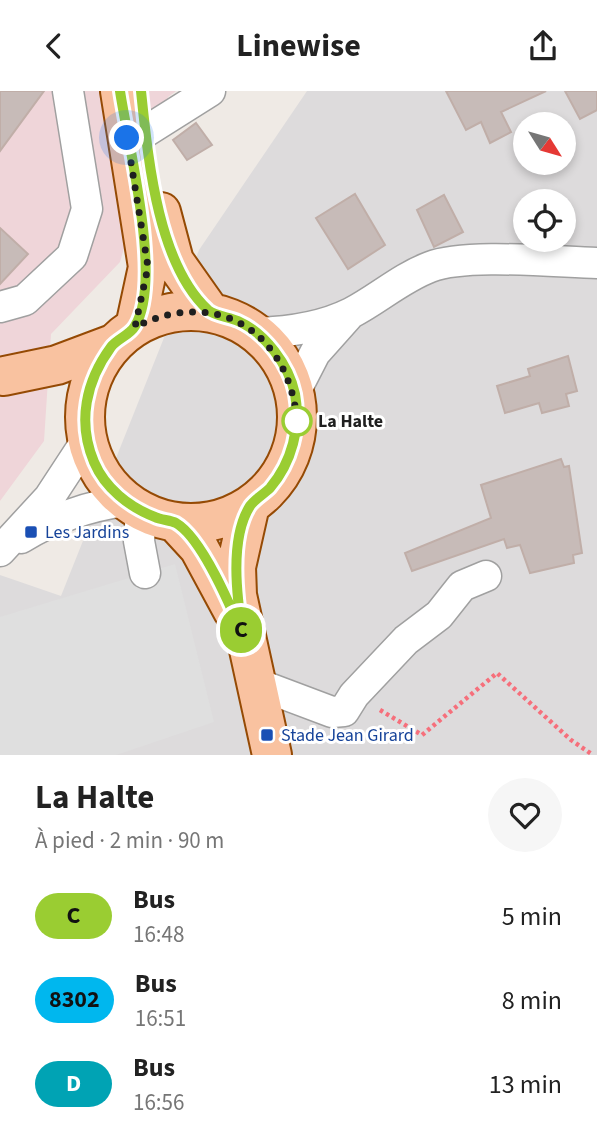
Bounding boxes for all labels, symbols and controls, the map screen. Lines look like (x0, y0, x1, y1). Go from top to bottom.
text: Linewise (236, 23, 361, 69)
icon: back (35, 27, 73, 65)
icon: share (524, 27, 562, 65)
north arrow (513, 112, 576, 175)
map controls (513, 112, 576, 252)
your location (109, 120, 144, 155)
button: locate (513, 189, 576, 252)
marker: La Halte (282, 406, 312, 436)
place label: La Halte (318, 409, 383, 434)
place label: Les Jardins (45, 520, 129, 545)
marker: Les Jardins (23, 524, 39, 540)
line badge: C (218, 607, 264, 653)
text: C (234, 612, 248, 647)
place label: Stade Jean Girard (281, 723, 414, 748)
marker: Stade Jean Girard (259, 727, 275, 743)
text: La Halte (35, 774, 154, 821)
button: heart (488, 778, 562, 852)
text: À pied · 2 min · 90 m (35, 824, 224, 857)
text: Bus (133, 881, 175, 918)
text: C (67, 898, 80, 933)
text: 5 min (502, 898, 562, 935)
text: 16:48 (133, 918, 184, 951)
text: Bus (135, 965, 177, 1002)
text: 8302 (49, 982, 100, 1017)
text: 8 min (502, 982, 562, 1019)
text: 16:51 (135, 1002, 186, 1035)
text: Bus (133, 1049, 175, 1086)
text: D (66, 1066, 81, 1101)
text: 13 min (489, 1066, 562, 1103)
text: 16:56 (133, 1086, 184, 1119)

